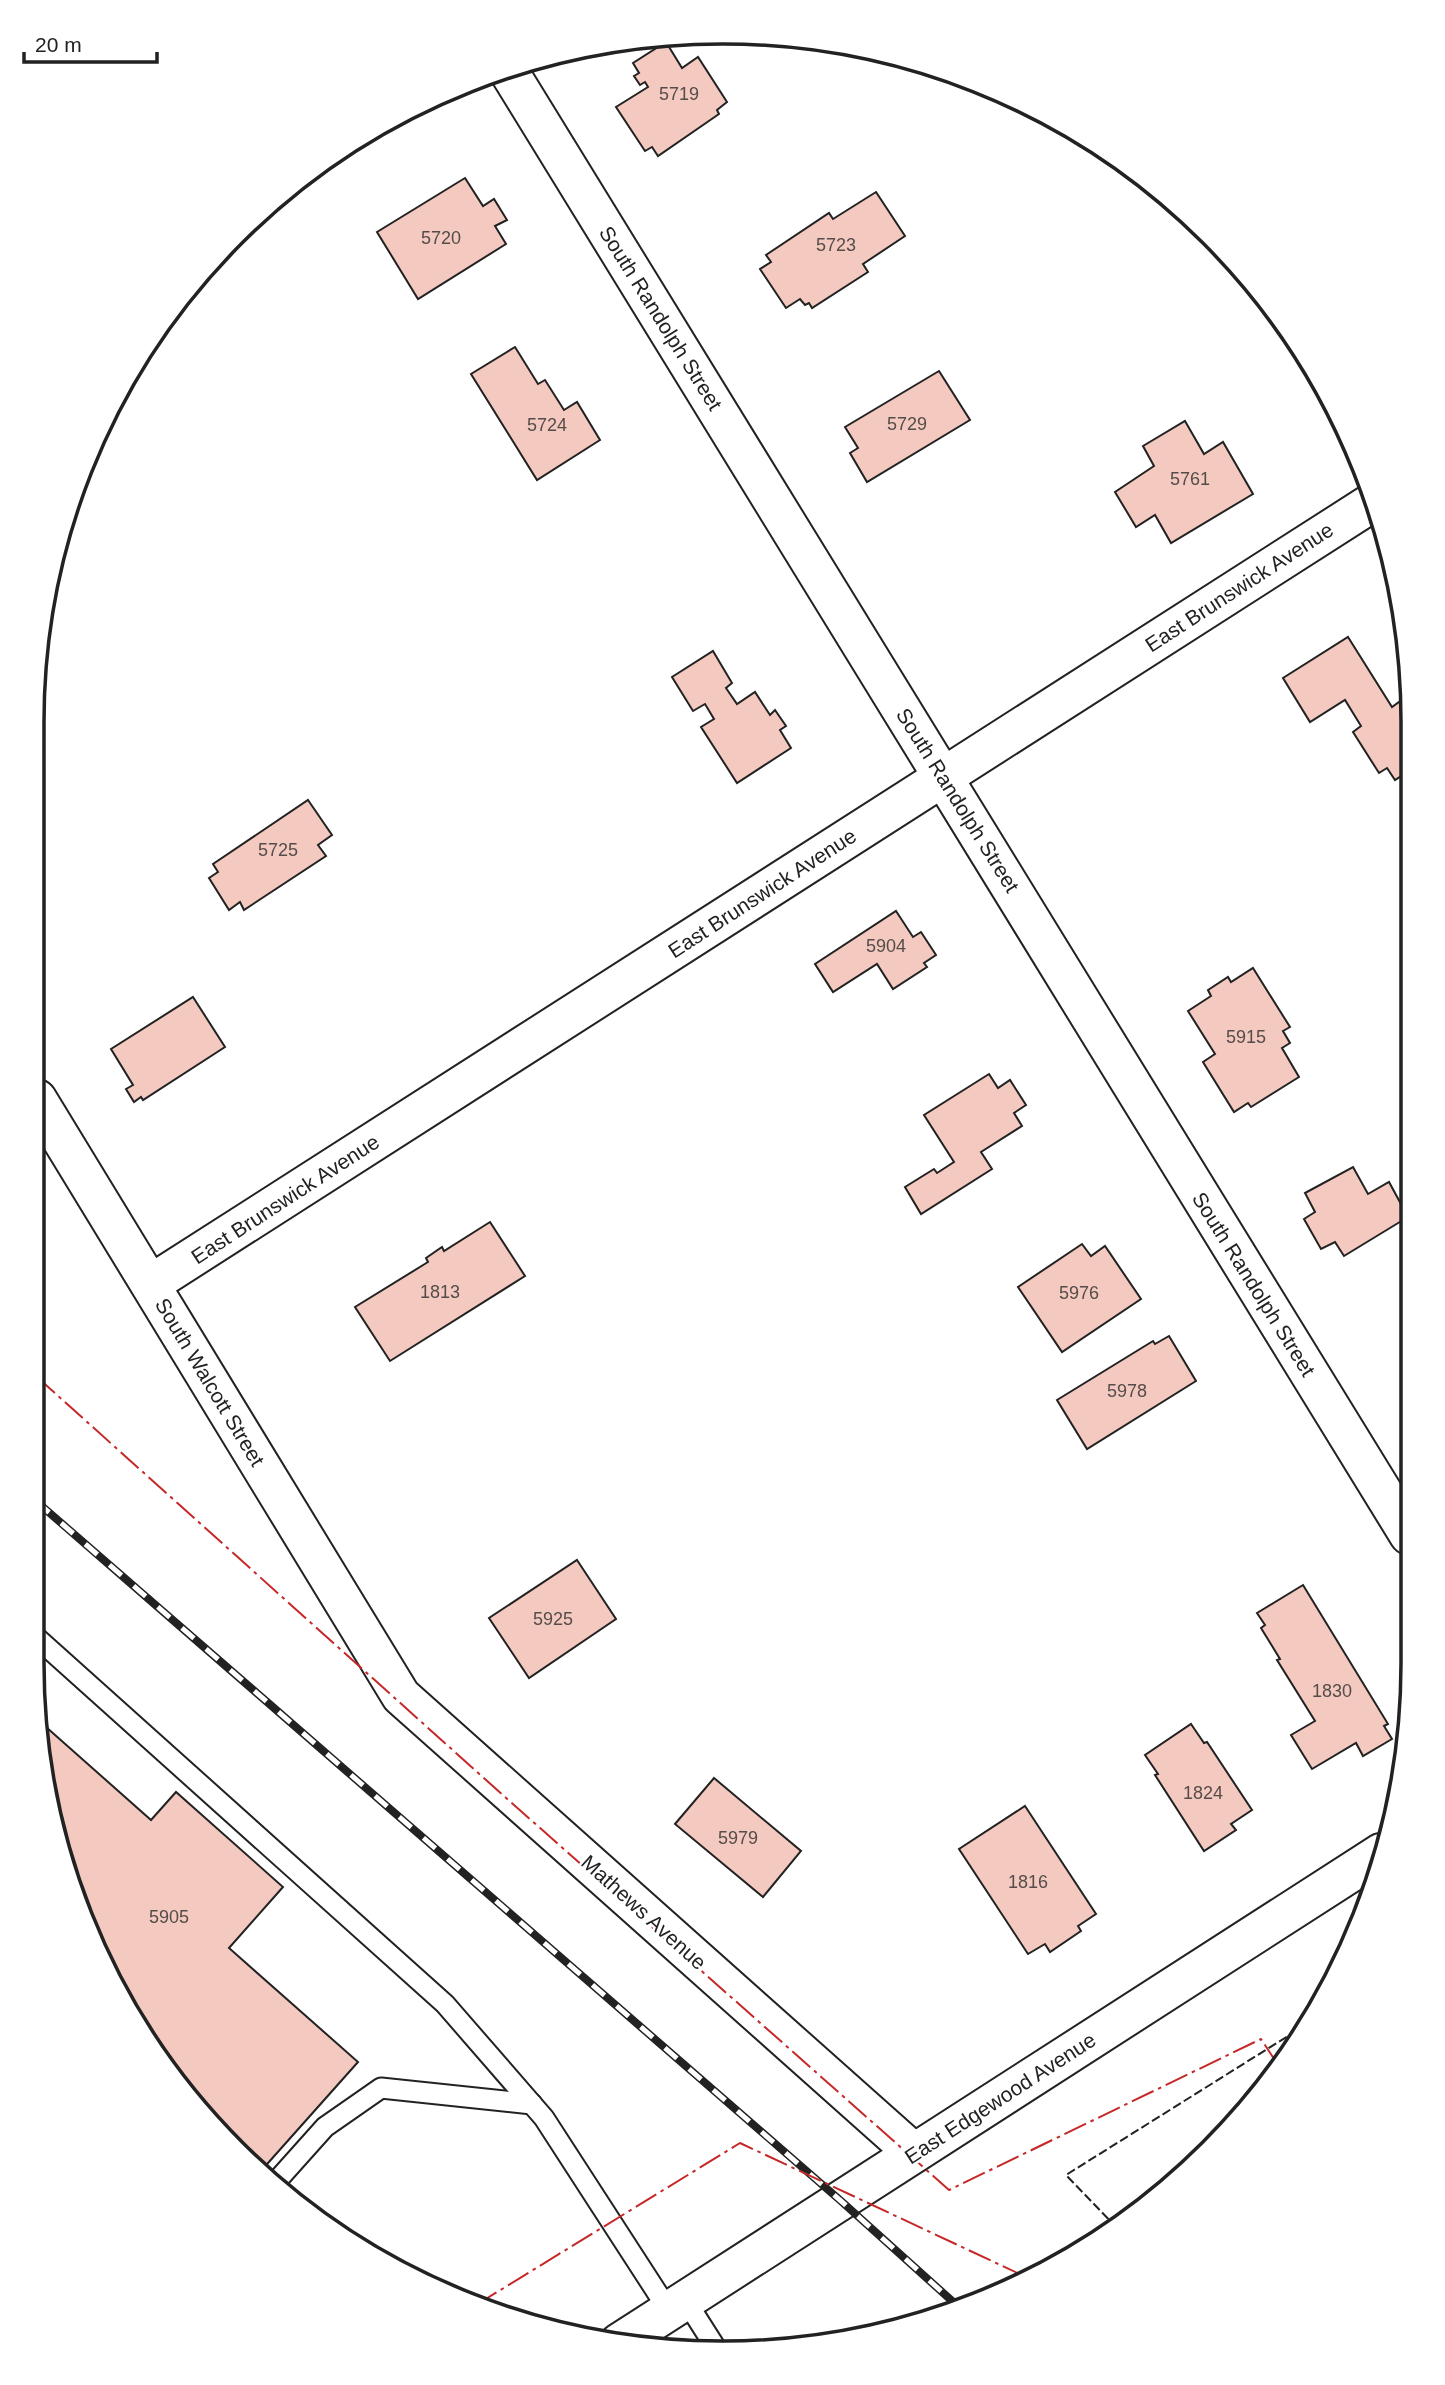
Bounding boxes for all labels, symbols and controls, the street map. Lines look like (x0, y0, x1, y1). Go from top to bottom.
scale bar (24, 21, 158, 65)
text: 20 m (35, 33, 82, 56)
house number: 5719 (659, 84, 699, 104)
street label: South Randolph Street (595, 222, 727, 414)
house number: 5720 (421, 228, 461, 248)
house number: 5723 (816, 235, 856, 255)
house number: 5729 (887, 414, 927, 434)
house number: 5724 (527, 415, 567, 435)
house number: 5761 (1170, 469, 1210, 489)
street label: East Brunswick Avenue (1141, 518, 1337, 656)
street label: South Randolph Street (892, 704, 1024, 896)
street label: East Brunswick Avenue (664, 824, 860, 962)
house number: 5725 (258, 840, 298, 860)
house number: 5904 (866, 936, 906, 956)
house number: 5915 (1226, 1027, 1266, 1047)
street label: East Brunswick Avenue (187, 1130, 383, 1268)
street label: South Randolph Street (1188, 1188, 1320, 1380)
house number: 1813 (420, 1282, 460, 1302)
house number: 5976 (1059, 1283, 1099, 1303)
street label: South Walcott Street (151, 1294, 269, 1470)
house number: 5978 (1107, 1381, 1147, 1401)
house number: 5925 (533, 1609, 573, 1629)
house number: 1830 (1312, 1681, 1352, 1701)
house number: 1824 (1183, 1783, 1223, 1803)
house number: 5979 (718, 1828, 758, 1848)
street label: Mathews Avenue (577, 1850, 711, 1974)
house number: 1816 (1008, 1872, 1048, 1892)
house number: 5905 (149, 1907, 189, 1927)
street label: East Edgewood Avenue (900, 2028, 1100, 2168)

